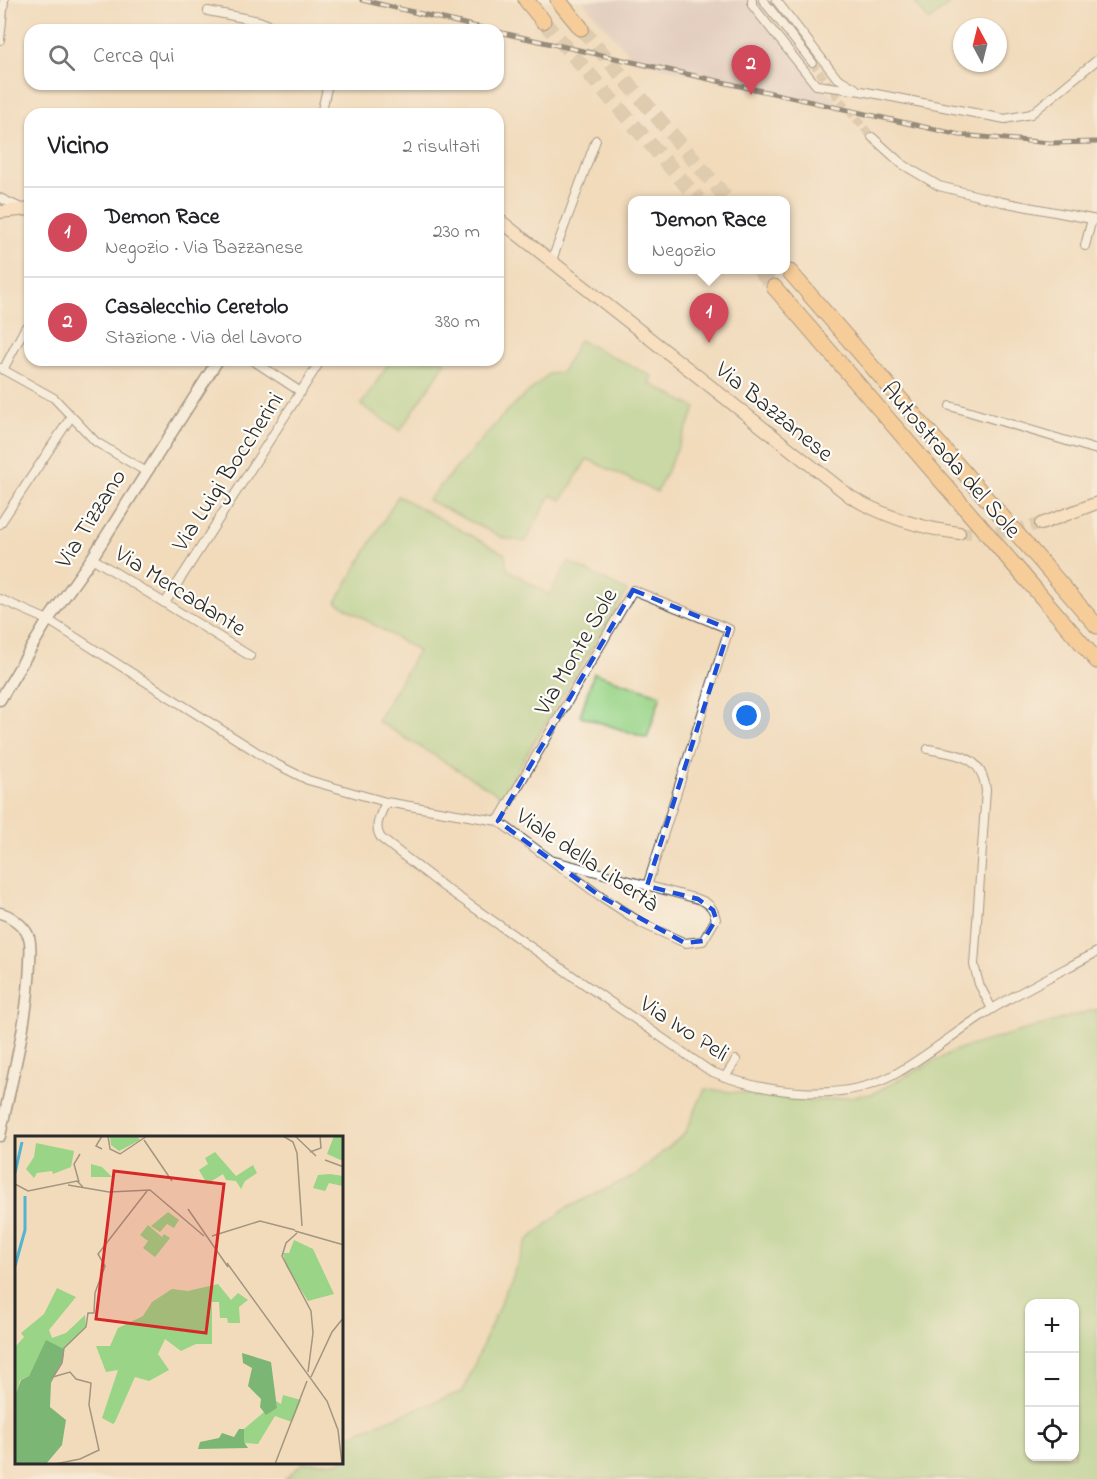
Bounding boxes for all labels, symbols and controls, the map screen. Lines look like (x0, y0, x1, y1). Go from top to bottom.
north arrow (953, 18, 1007, 72)
search box (24, 24, 504, 90)
icon: search (45, 41, 78, 74)
text: Cerca qui (93, 41, 175, 73)
pin: 2 (732, 46, 771, 95)
text: Vicino (48, 128, 109, 166)
text: 2 risultati (403, 133, 480, 162)
popup (628, 196, 790, 274)
text: Demon Race (105, 202, 220, 234)
text: Demon Race (652, 205, 766, 237)
text: 1 (64, 218, 71, 247)
text: 230 m (433, 218, 480, 247)
text: Negozio · Via Bazzanese (105, 234, 303, 263)
text: Negozio (652, 237, 716, 266)
text: Casalecchio Ceretolo (105, 292, 288, 324)
pin: 1 (690, 294, 728, 343)
text: 2 (63, 308, 72, 337)
text: 380 m (435, 308, 480, 337)
text: Stazione · Via del Lavoro (105, 324, 302, 353)
street label: Via Bazzanese (706, 354, 840, 472)
street label: Autostrada del Sole (872, 374, 1029, 547)
street label: Via Luigi Boccherini (164, 386, 294, 560)
street label: Via Tizzano (47, 463, 136, 577)
street label: Via Mercadante (106, 537, 252, 647)
street label: Via Monte Sole (526, 582, 628, 723)
your location (732, 701, 761, 730)
street label: Viale della Libertà (507, 800, 665, 922)
street label: Via Ivo Peli (631, 987, 735, 1072)
inset map (15, 1136, 344, 1464)
map controls (1025, 1299, 1079, 1461)
button: + (1025, 1299, 1079, 1353)
button: − (1025, 1353, 1079, 1407)
button: locate (1025, 1407, 1079, 1461)

